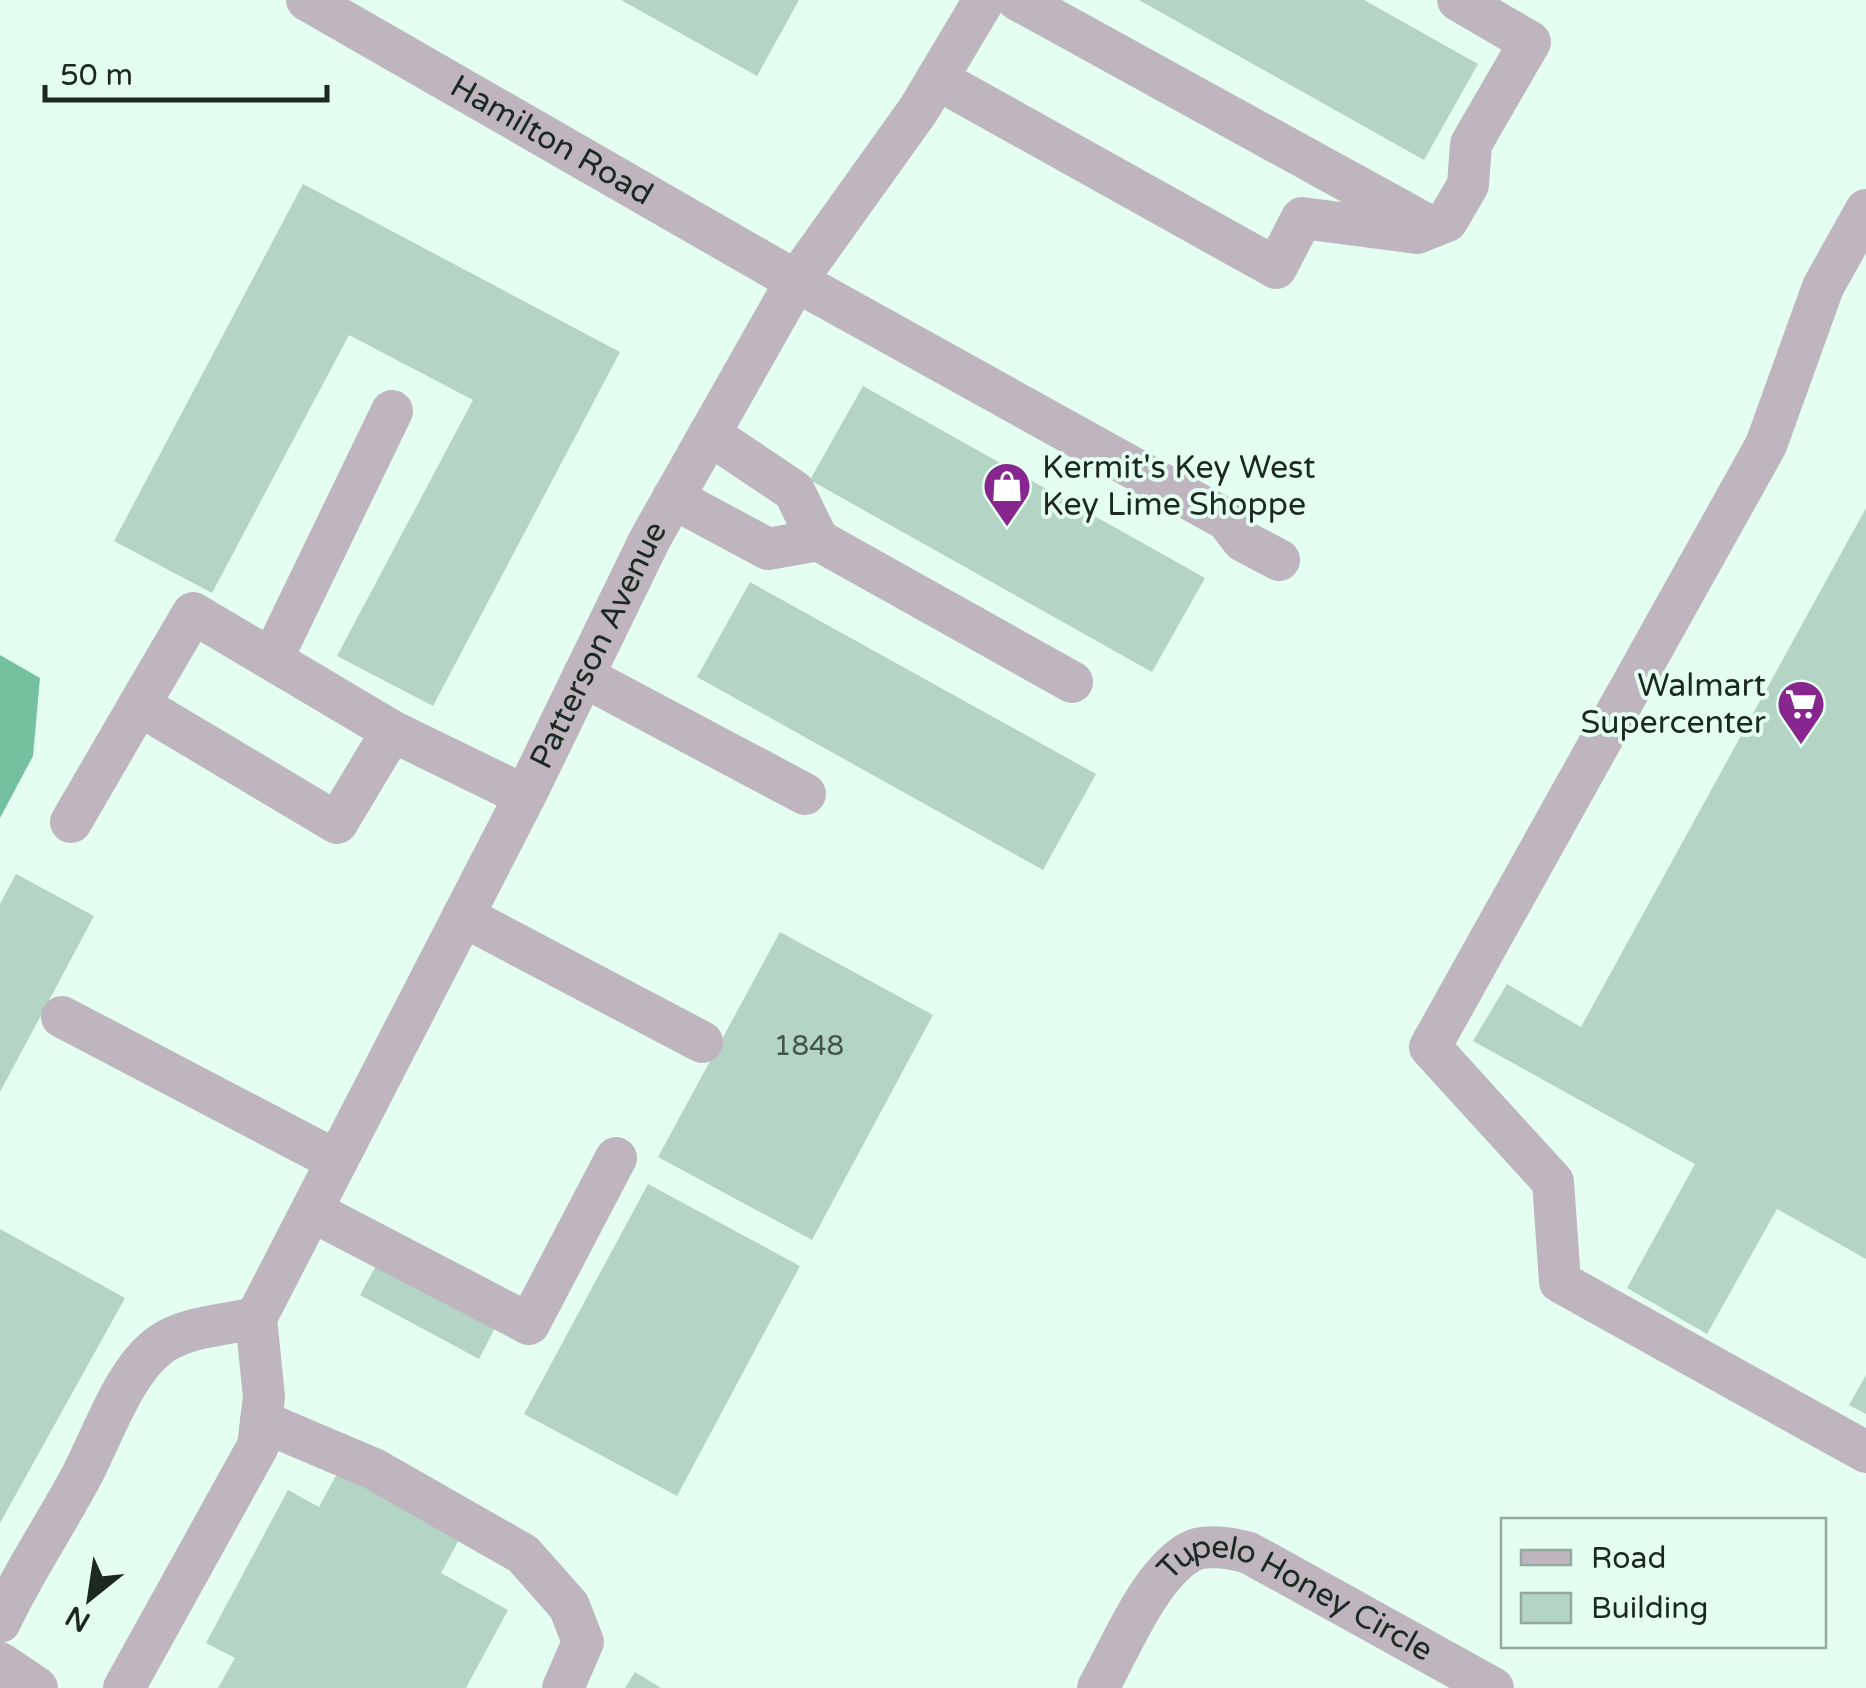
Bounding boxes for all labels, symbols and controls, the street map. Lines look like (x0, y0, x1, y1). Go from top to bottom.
scale bar (45, 40, 328, 102)
text: 50 m (60, 57, 133, 94)
street label: Hamilton Road (444, 67, 659, 214)
place label: Kermit's Key West Key Lime Shoppe (1042, 449, 1316, 524)
shop icon: Kermit's Key West Key Lime Shoppe (981, 460, 1033, 528)
street label: Patterson Avenue (522, 515, 675, 775)
place label: Walmart Supercenter (1580, 667, 1767, 742)
supermarket icon: Walmart Supercenter (1775, 678, 1827, 746)
house number: 1848 (774, 1029, 844, 1063)
legend (1501, 1518, 1826, 1648)
street label: Tupelo Honey Circle (1150, 1528, 1439, 1670)
text: Road (1591, 1540, 1666, 1577)
north arrow (40, 1548, 140, 1648)
text: Building (1591, 1590, 1708, 1627)
text: N (60, 1598, 96, 1639)

